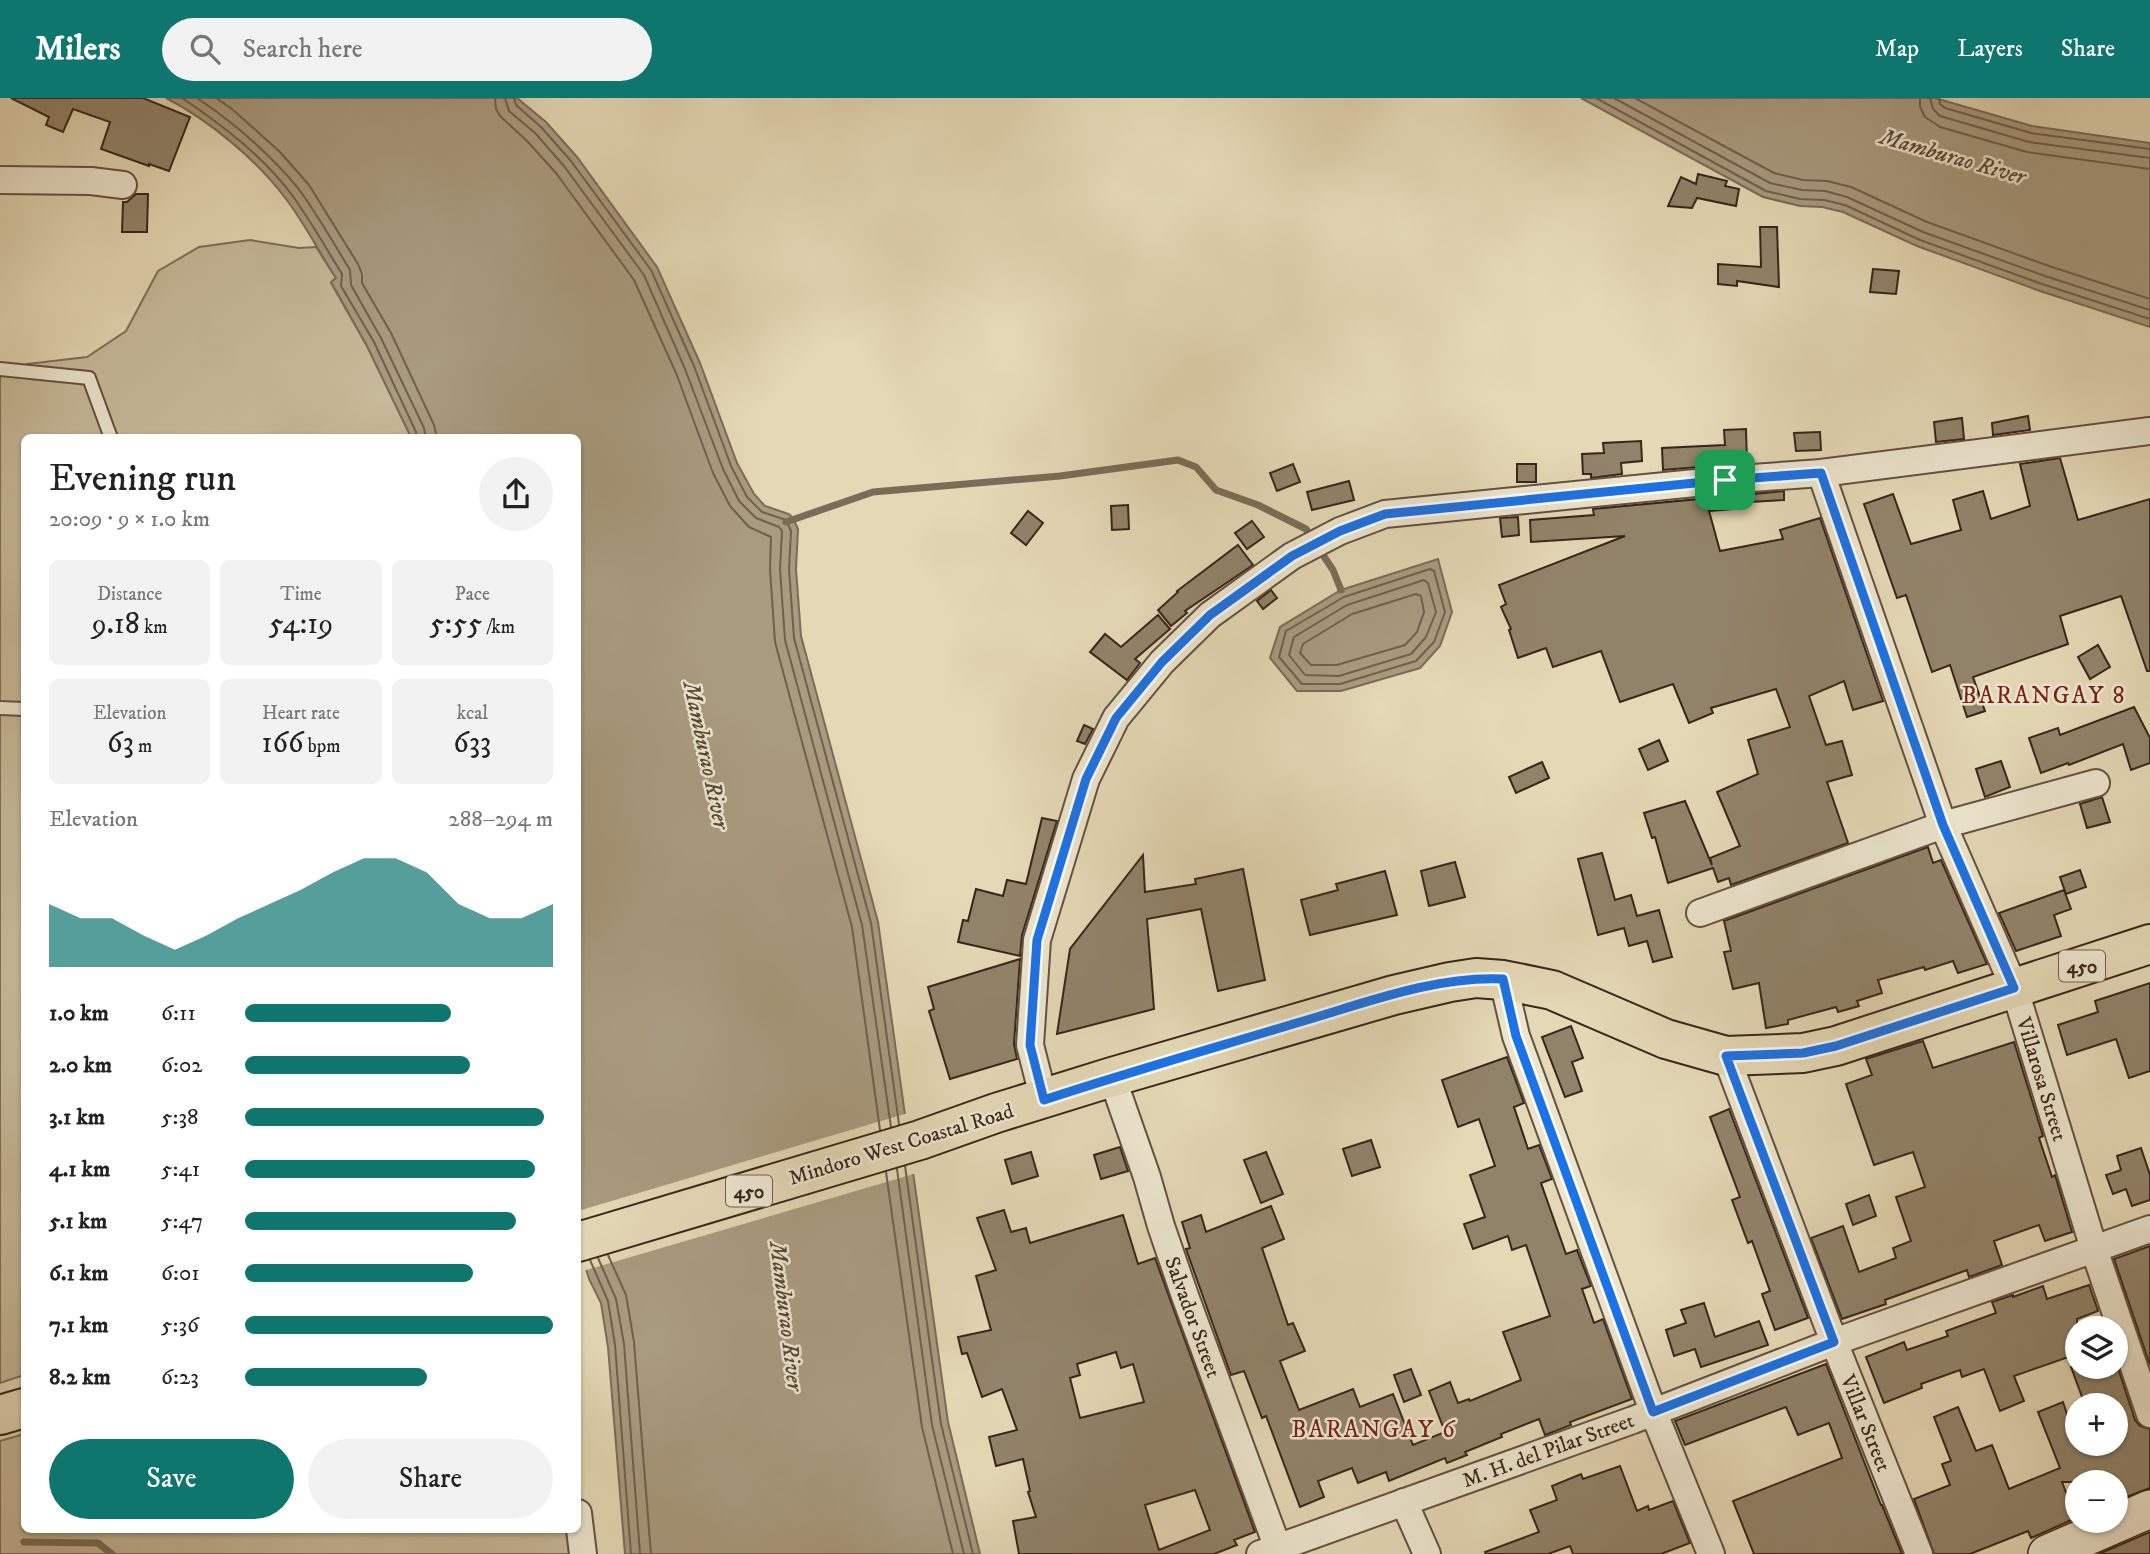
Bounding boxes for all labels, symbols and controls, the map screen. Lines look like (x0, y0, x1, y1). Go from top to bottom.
search box (162, 18, 652, 81)
text: Milers (35, 29, 120, 70)
icon: search (186, 30, 224, 68)
text: Search here (242, 33, 363, 66)
text: Map (1875, 34, 1919, 64)
text: Layers (1957, 34, 2023, 64)
text: Share (2061, 34, 2115, 64)
water label: Mamburao River (1875, 122, 2030, 193)
pin (1695, 450, 1755, 510)
text: Evening run (49, 455, 236, 503)
button: share (479, 457, 553, 531)
icon: arrive (1706, 461, 1744, 499)
text: 20:09 · 9 × 1.0 km (49, 505, 210, 534)
text: Distance (97, 583, 162, 606)
text: Time (280, 583, 322, 606)
text: Pace (455, 583, 490, 606)
text: 9.18 (92, 606, 140, 643)
text: 54:19 (269, 606, 333, 643)
text: 5:55 (430, 606, 482, 643)
text: km (140, 616, 168, 639)
text: /km (482, 616, 515, 639)
water label: Mamburao River (675, 677, 736, 833)
district label: BARANGAY 8 (1961, 681, 2127, 711)
text: Elevation (93, 702, 166, 725)
text: Heart rate (262, 702, 340, 725)
text: kcal (457, 702, 488, 725)
text: 63 (107, 725, 134, 762)
text: 166 (262, 725, 304, 762)
text: 633 (453, 725, 491, 762)
text: m (134, 735, 152, 758)
text: bpm (304, 735, 340, 758)
text: Elevation (49, 805, 138, 834)
text: 288–294 m (448, 805, 553, 834)
road number: 450 (2059, 950, 2105, 982)
text: 1.0 km (49, 999, 109, 1028)
text: 6:11 (161, 999, 196, 1028)
street label: Villarosa Street (2010, 1013, 2072, 1145)
text: 2.0 km (49, 1051, 112, 1080)
text: 6:02 (161, 1051, 203, 1080)
street label: Mindoro West Coastal Road (786, 1098, 1017, 1192)
text: 3.1 km (49, 1103, 105, 1132)
text: 5:38 (161, 1103, 199, 1132)
text: 4.1 km (49, 1155, 110, 1184)
text: 5:41 (161, 1155, 200, 1184)
road number: 450 (726, 1176, 772, 1206)
text: 5.1 km (49, 1207, 107, 1236)
text: 5:47 (161, 1207, 203, 1236)
water label: Mamburao River (762, 1238, 809, 1394)
street label: Salvador Street (1158, 1253, 1226, 1382)
text: 6.1 km (49, 1259, 108, 1288)
text: 6:01 (161, 1259, 200, 1288)
text: 7.1 km (49, 1311, 109, 1340)
text: 5:36 (161, 1311, 199, 1340)
map controls (2065, 1316, 2128, 1533)
button: layers (2065, 1316, 2128, 1379)
text: 8.2 km (49, 1363, 111, 1392)
text: 6:23 (161, 1363, 199, 1392)
street label: Villar Street (1834, 1370, 1896, 1476)
button: + (2065, 1393, 2128, 1456)
street label: M. H. del Pilar Street (1459, 1408, 1638, 1494)
district label: BARANGAY 6 (1291, 1415, 1457, 1445)
button: Save (49, 1439, 294, 1519)
button: Share (308, 1439, 553, 1519)
button: − (2065, 1470, 2128, 1533)

